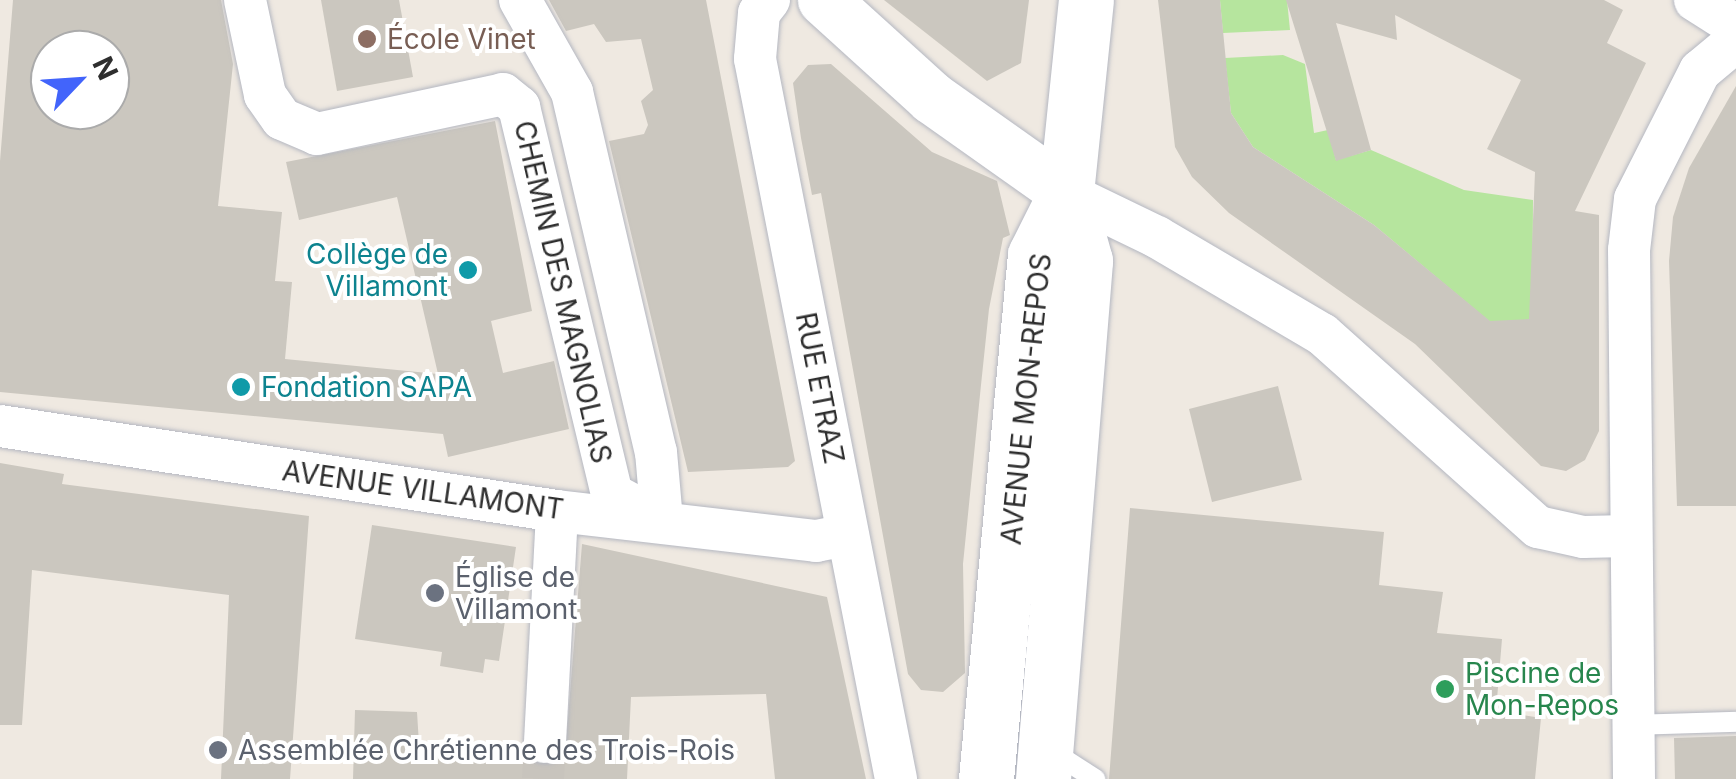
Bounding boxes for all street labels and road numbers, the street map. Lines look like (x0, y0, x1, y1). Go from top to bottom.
street label: CHEMIN DES MAGNOLIAS (507, 117, 619, 467)
street label: AVENUE MON-REPOS (994, 252, 1058, 546)
street label: RUE ETRAZ (789, 309, 851, 467)
street label: AVENUE VILLAMONT (280, 454, 566, 526)

